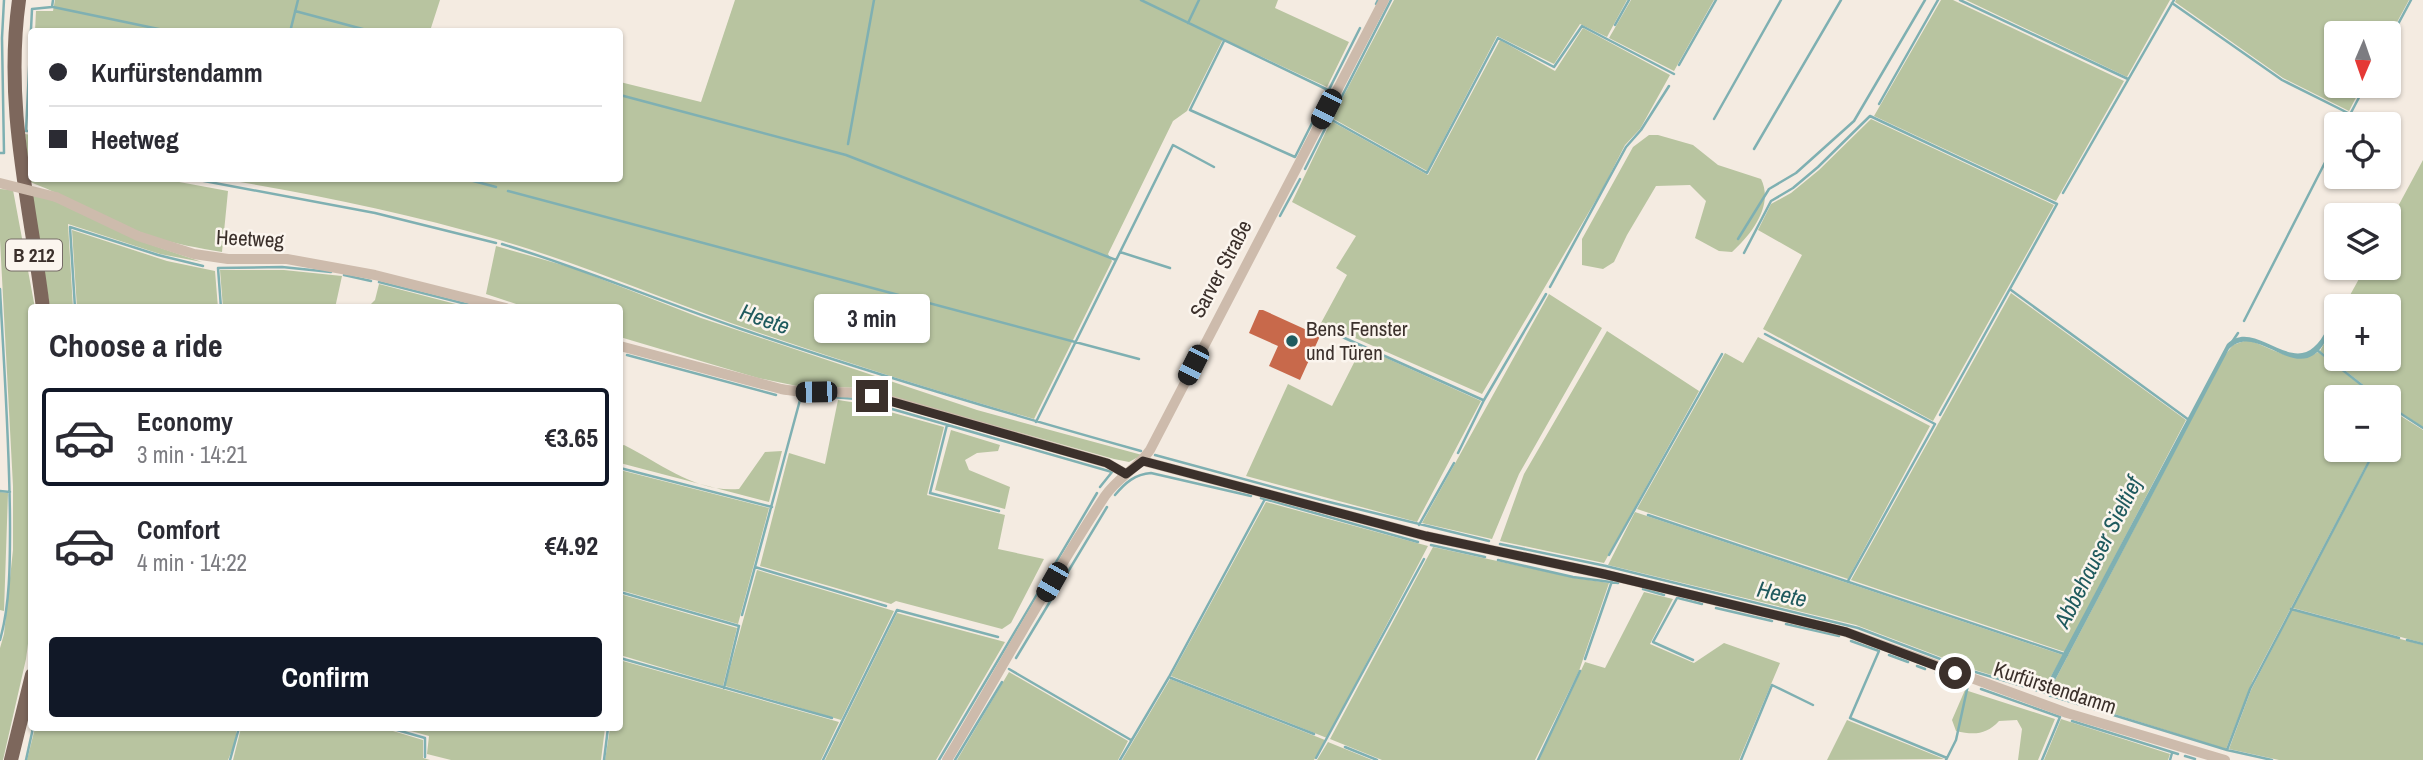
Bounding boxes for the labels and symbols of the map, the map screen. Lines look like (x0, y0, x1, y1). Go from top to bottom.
north arrow (2324, 21, 2401, 98)
car (1308, 86, 1345, 132)
street label: Sarver Straße (1183, 215, 1259, 323)
street label: Heetweg (215, 222, 285, 255)
road number: B 212 (6, 240, 62, 270)
callout: 3 min (814, 294, 930, 344)
water label: Heete (736, 296, 794, 341)
place label: Bens Fenster und Türen (1306, 314, 1408, 367)
marker: Bens Fenster und Türen (1284, 333, 1300, 349)
car (1175, 342, 1212, 388)
route end (856, 380, 888, 412)
car (795, 381, 838, 403)
water label: Abbehauser Sieltief (2046, 469, 2150, 634)
car (1033, 559, 1072, 605)
water label: Heete (1754, 573, 1810, 614)
street label: Kurfürstendamm (1990, 654, 2120, 721)
route start (1939, 657, 1971, 689)

